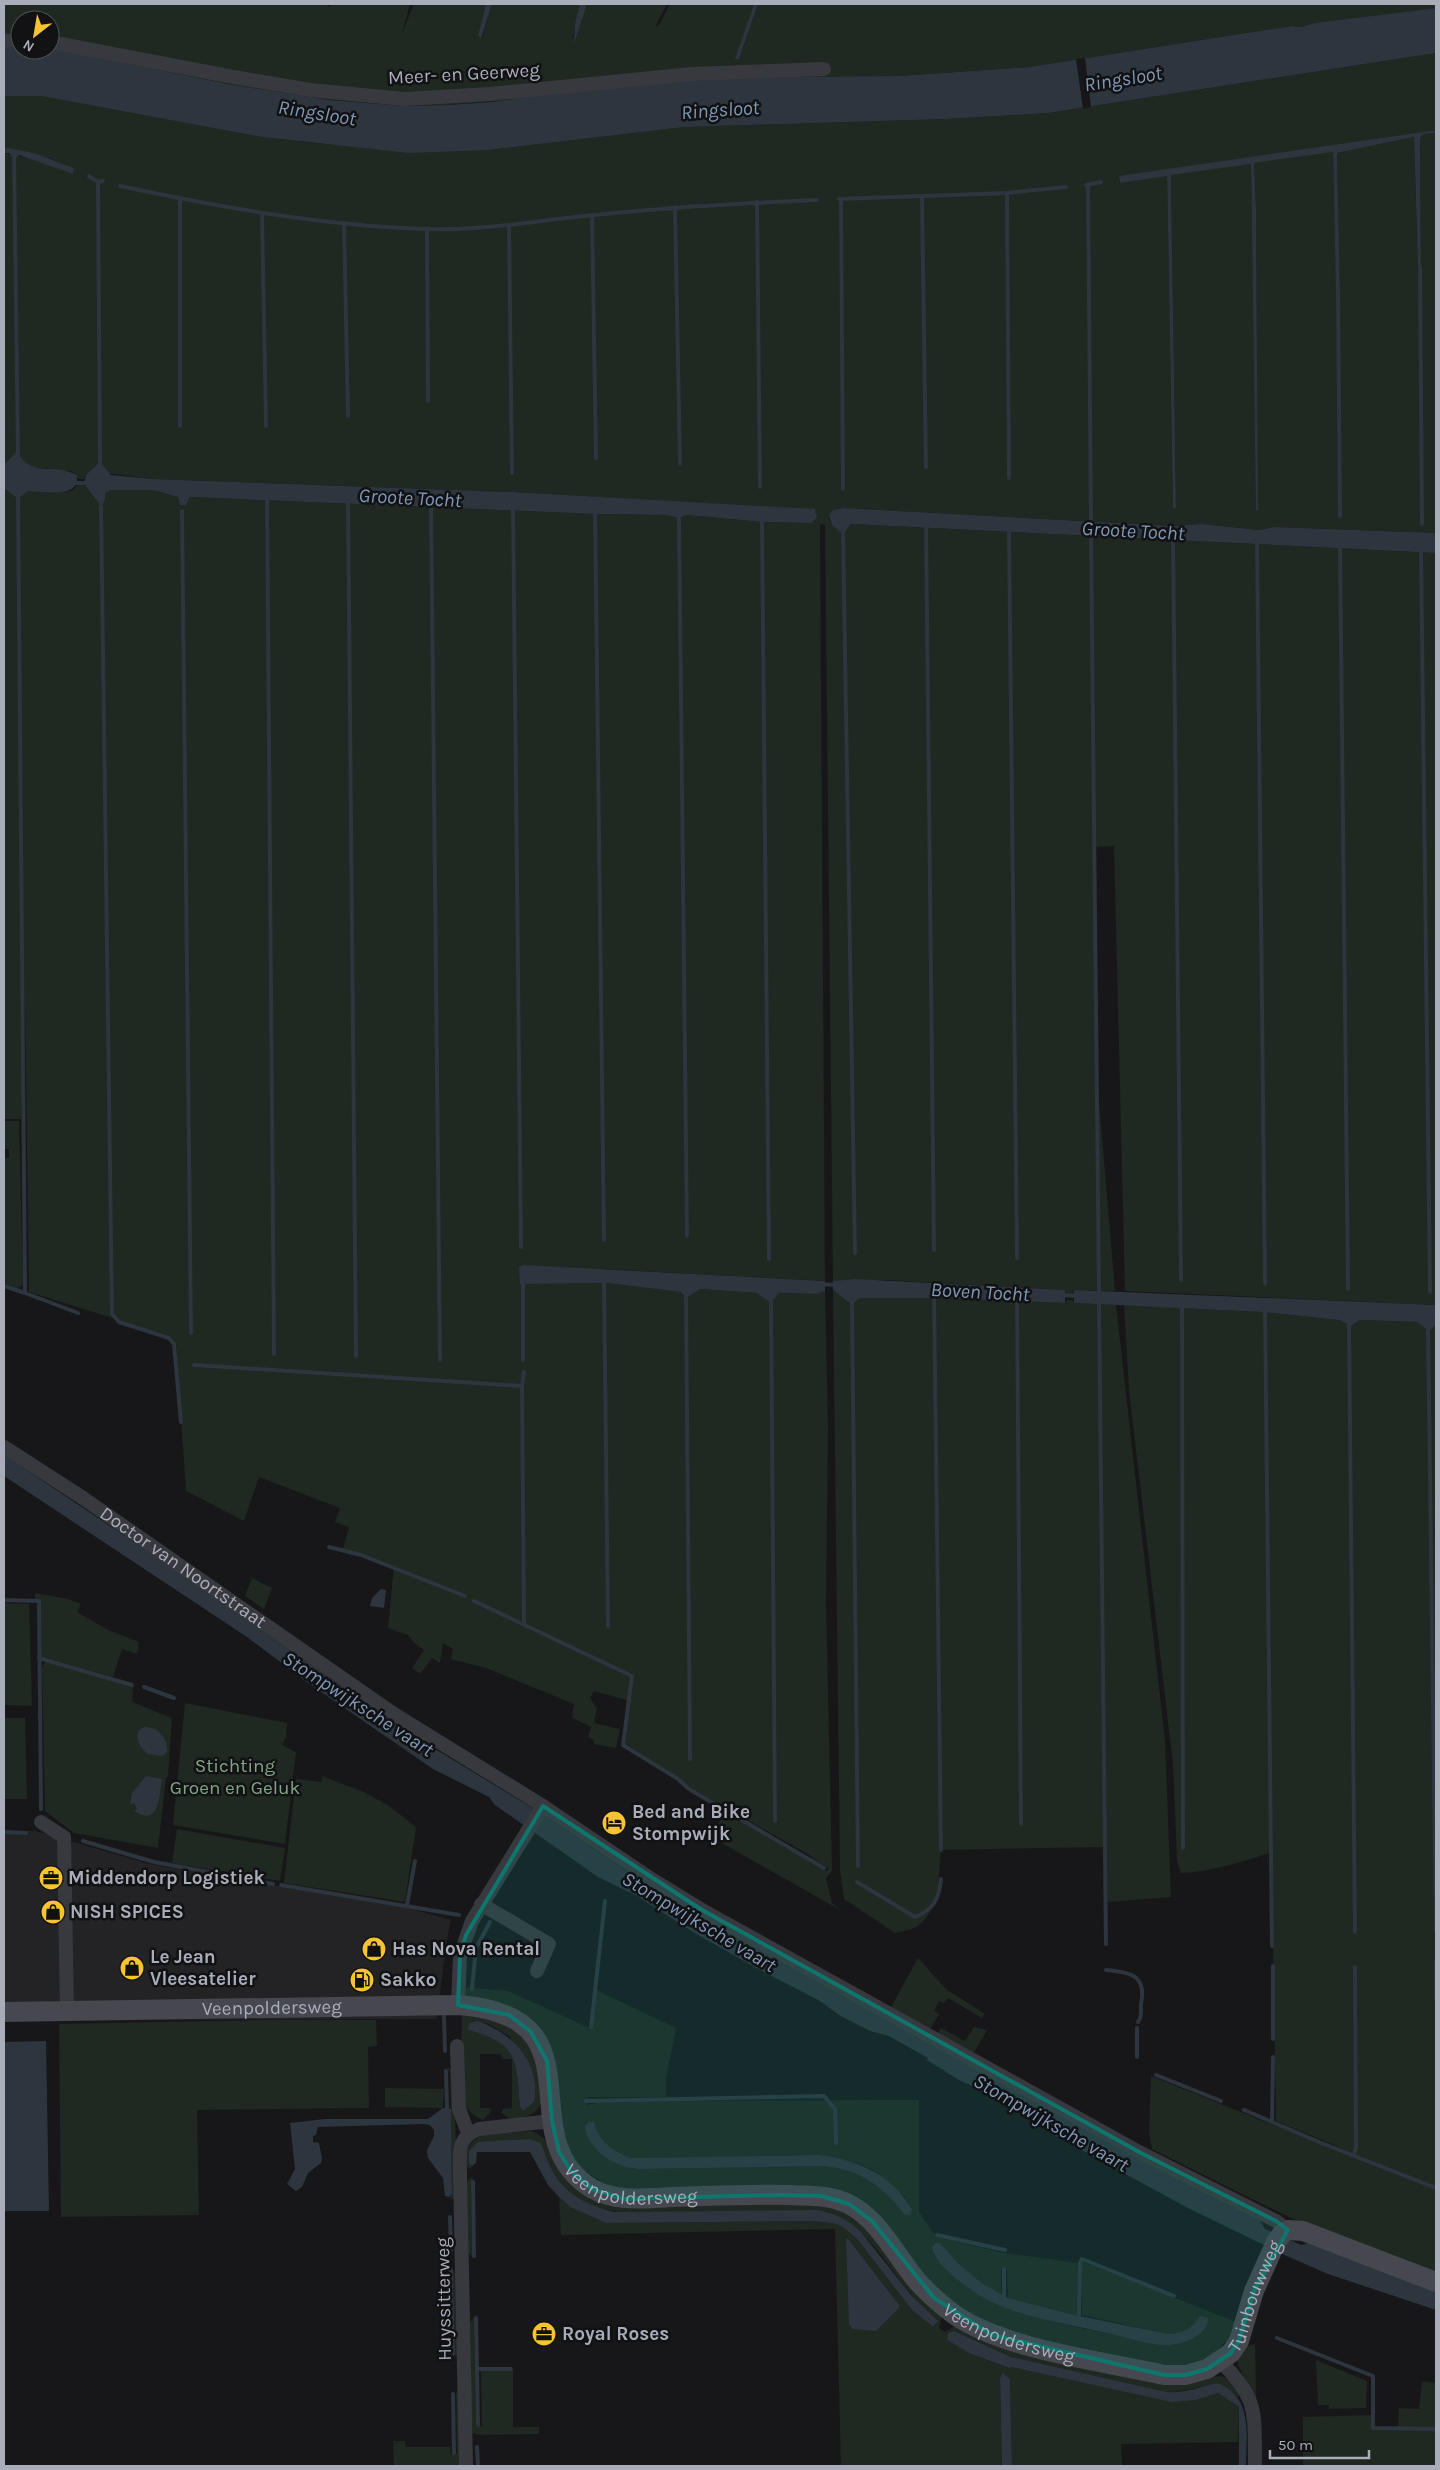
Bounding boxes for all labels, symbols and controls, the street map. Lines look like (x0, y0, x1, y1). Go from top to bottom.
north arrow (10, 10, 60, 60)
text: N (20, 36, 37, 56)
street label: Meer- en Geerweg (387, 59, 541, 89)
water label: Ringsloot (1083, 61, 1164, 96)
water label: Ringsloot (277, 96, 358, 131)
water label: Ringsloot (680, 96, 760, 124)
water label: Groote Tocht (358, 484, 462, 512)
water label: Groote Tocht (1081, 517, 1185, 545)
water label: Boven Tocht (930, 1278, 1030, 1306)
street label: Doctor van Noortstraat (96, 1502, 271, 1633)
water label: Stompwijksche vaart (278, 1647, 438, 1761)
park label: Stichting Groen en Geluk (170, 1755, 301, 1799)
place label: Bed and Bike Stompwijk (632, 1801, 750, 1845)
hotel icon: Bed and Bike Stompwijk (601, 1810, 627, 1836)
office icon: Middendorp Logistiek (38, 1865, 64, 1891)
place label: Middendorp Logistiek (68, 1867, 265, 1889)
water label: Stompwijksche vaart (618, 1867, 780, 1977)
shop icon: NISH SPICES (40, 1899, 66, 1925)
place label: NISH SPICES (70, 1901, 184, 1923)
shop icon: Has Nova Rental (361, 1936, 387, 1962)
place label: Has Nova Rental (392, 1938, 540, 1960)
place label: Le Jean Vleesatelier (150, 1946, 256, 1990)
shop icon: Le Jean Vleesatelier (119, 1955, 145, 1981)
fuel station icon: Sakko (349, 1967, 375, 1993)
place label: Sakko (380, 1969, 436, 1991)
street label: Veenpoldersweg (202, 1996, 342, 2020)
water label: Stompwijksche vaart (969, 2069, 1133, 2177)
street label: Veenpoldersweg (559, 2160, 698, 2210)
street label: Tuinbouwweg (1224, 2236, 1287, 2356)
street label: Huyssitterweg (432, 2237, 456, 2361)
street label: Veenpoldersweg (938, 2299, 1077, 2368)
office icon: Royal Roses (531, 2321, 557, 2347)
place label: Royal Roses (562, 2323, 669, 2345)
scale bar (1270, 2428, 1369, 2460)
text: 50 m (1278, 2436, 1313, 2454)

